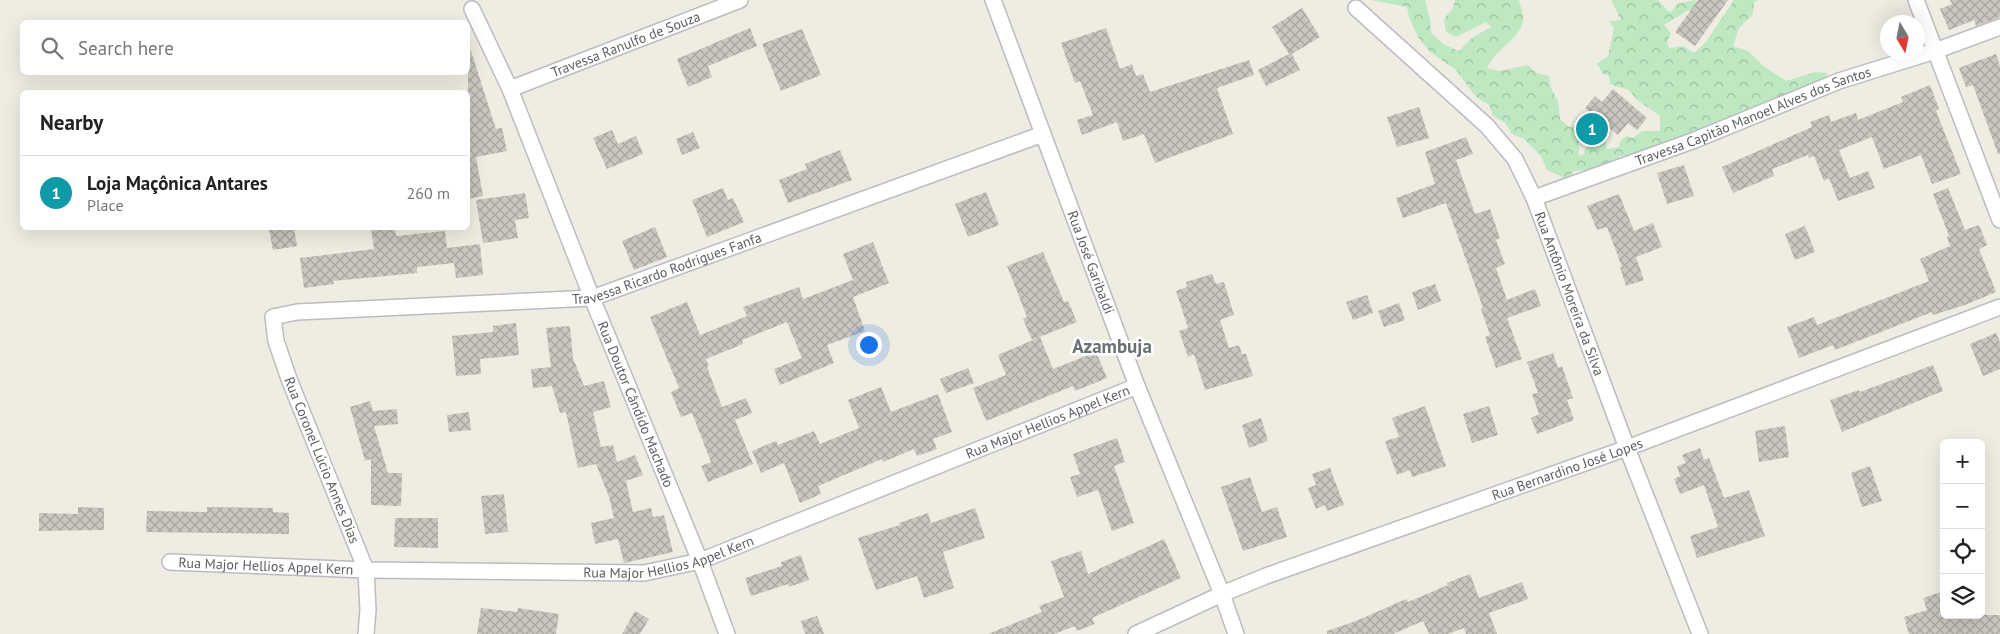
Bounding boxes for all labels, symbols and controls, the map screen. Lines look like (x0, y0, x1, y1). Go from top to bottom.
street label: Travessa Ranulfo de Souza (549, 7, 703, 81)
north arrow (1880, 15, 1925, 60)
search box (20, 20, 470, 75)
icon: search (38, 34, 66, 62)
text: Search here (78, 36, 174, 60)
street label: Travessa Capitão Manoel Alves dos Santos (1633, 63, 1873, 170)
text: Nearby (40, 109, 103, 136)
pin: 1 (1576, 110, 1608, 148)
text: Loja Maçônica Antares (87, 171, 268, 195)
text: 1 (51, 183, 61, 203)
text: 260 m (407, 183, 450, 203)
text: Place (87, 195, 124, 215)
street label: Rua José Garibaldi (1063, 208, 1118, 316)
street label: Rua Antônio Moreira da Silva (1531, 209, 1608, 378)
street label: Travessa Ricardo Rodrigues Fanfa (571, 228, 764, 308)
street label: Rua Doutor Cândido Machado (594, 319, 678, 490)
your location (856, 332, 882, 358)
district label: Azambuja (1072, 334, 1152, 358)
street label: Rua Coronel Lúcio Annes Dias (280, 374, 364, 546)
street label: Rua Major Hellios Appel Kern (963, 381, 1132, 463)
street label: Rua Bernardino José Lopes (1489, 434, 1645, 504)
map controls (1940, 439, 1985, 619)
button: + (1940, 439, 1985, 484)
button: − (1940, 484, 1985, 529)
button: locate (1940, 529, 1985, 574)
street label: Rua Major Hellios Appel Kern (583, 531, 756, 582)
street label: Rua Major Hellios Appel Kern (178, 553, 354, 578)
button: layers (1940, 574, 1985, 619)

